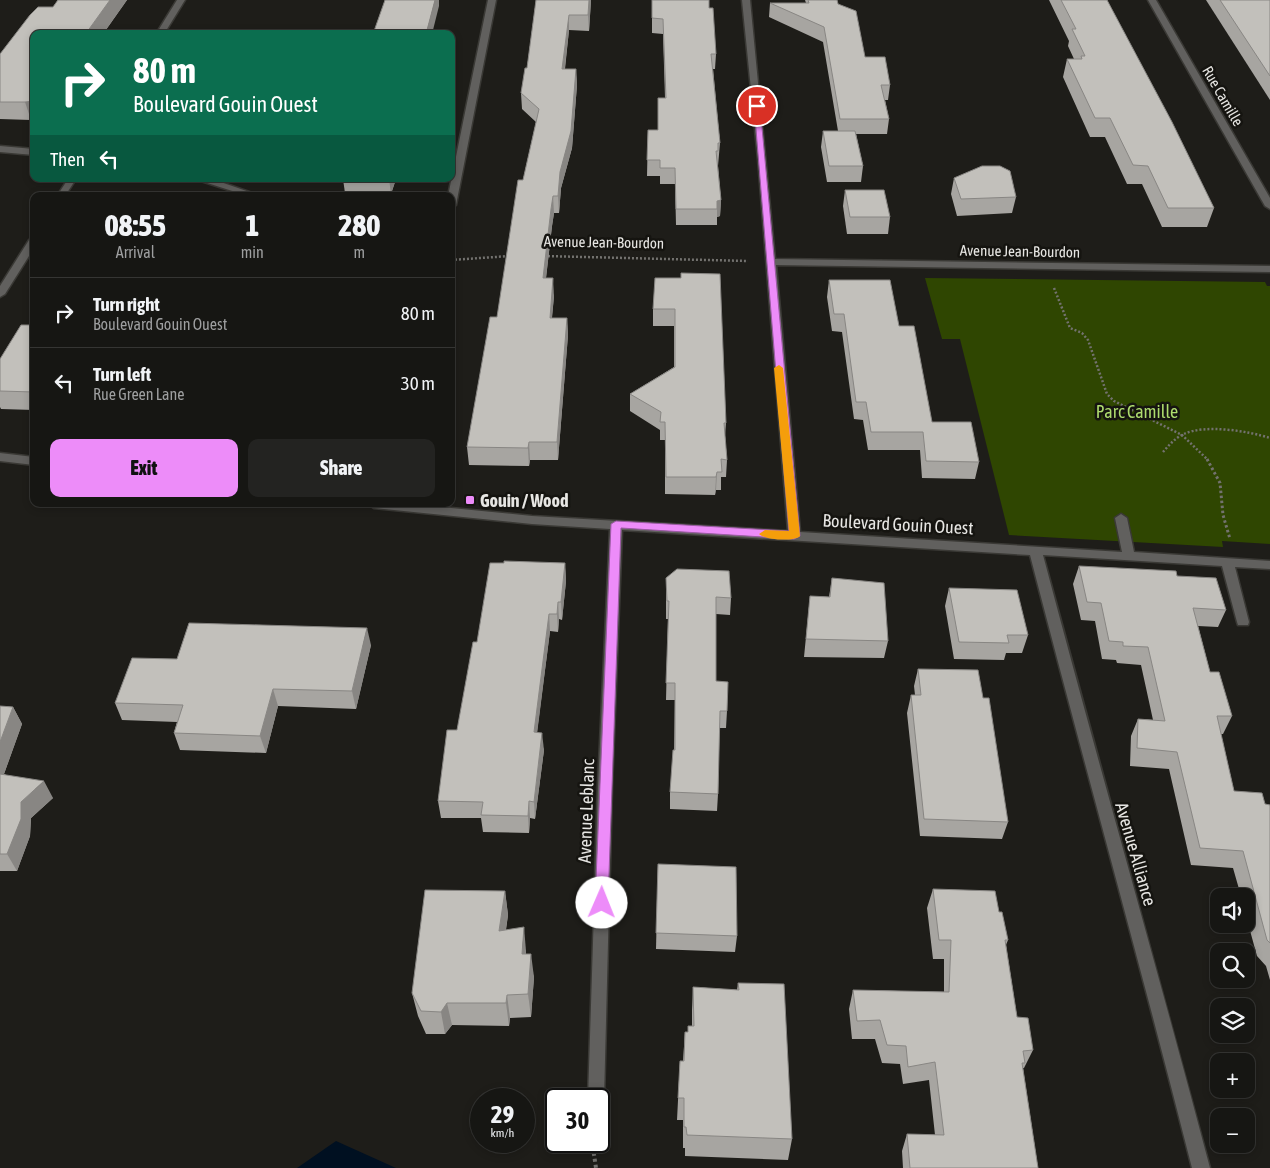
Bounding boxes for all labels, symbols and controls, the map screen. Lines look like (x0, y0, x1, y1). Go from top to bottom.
icon: right (50, 50, 115, 115)
text: 80 m (133, 50, 196, 90)
street label: Rue Camille (1199, 63, 1247, 129)
pin (736, 85, 778, 127)
text: Boulevard Gouin Ouest (133, 91, 318, 117)
icon: arrive (743, 92, 771, 120)
icon: left (95, 145, 123, 173)
text: Then (50, 148, 85, 170)
text: 08:55 (104, 208, 166, 242)
text: 1 (245, 208, 259, 242)
text: 280 (338, 208, 380, 242)
street label: Avenue Jean-Bourdon (544, 232, 664, 252)
street label: Avenue Jean-Bourdon (960, 241, 1080, 261)
text: Arrival (116, 243, 155, 261)
text: min (241, 243, 264, 261)
text: m (354, 243, 365, 261)
text: Turn right (93, 293, 160, 315)
icon: right (50, 299, 78, 327)
text: 80 m (401, 302, 435, 324)
text: Boulevard Gouin Ouest (93, 315, 227, 333)
text: Turn left (93, 363, 151, 385)
icon: left (50, 369, 78, 397)
text: 30 m (401, 372, 435, 394)
text: Rue Green Lane (93, 385, 184, 403)
park label: Parc Camille (1096, 401, 1178, 422)
button: Exit (50, 439, 238, 497)
button: Share (248, 439, 435, 497)
place label: Gouin / Wood (480, 490, 569, 511)
marker: Gouin / Wood (464, 494, 476, 506)
street label: Boulevard Gouin Ouest (822, 510, 974, 538)
street label: Avenue Leblanc (574, 758, 598, 864)
street label: Avenue Alliance (1111, 800, 1161, 908)
position arrow (575, 876, 627, 928)
map controls (1210, 888, 1255, 1153)
button: sound (1210, 888, 1255, 933)
button: search (1210, 943, 1255, 988)
button: layers (1210, 998, 1255, 1043)
button: + (1210, 1053, 1255, 1098)
speed limit sign: 30 (545, 1088, 610, 1153)
text: 29 (491, 1100, 514, 1128)
button: − (1210, 1108, 1255, 1153)
text: km/h (491, 1126, 514, 1140)

